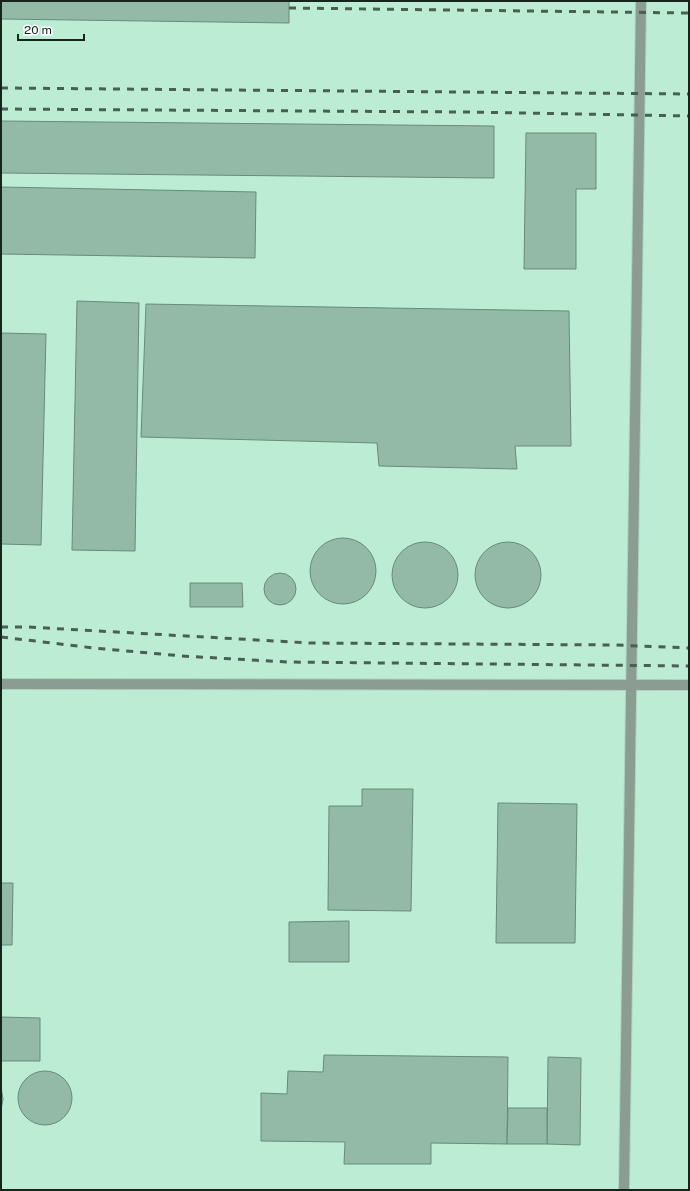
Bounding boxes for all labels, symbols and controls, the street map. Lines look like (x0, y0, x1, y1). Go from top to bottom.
scale bar (18, 16, 84, 42)
text: 20 m (24, 23, 52, 37)

